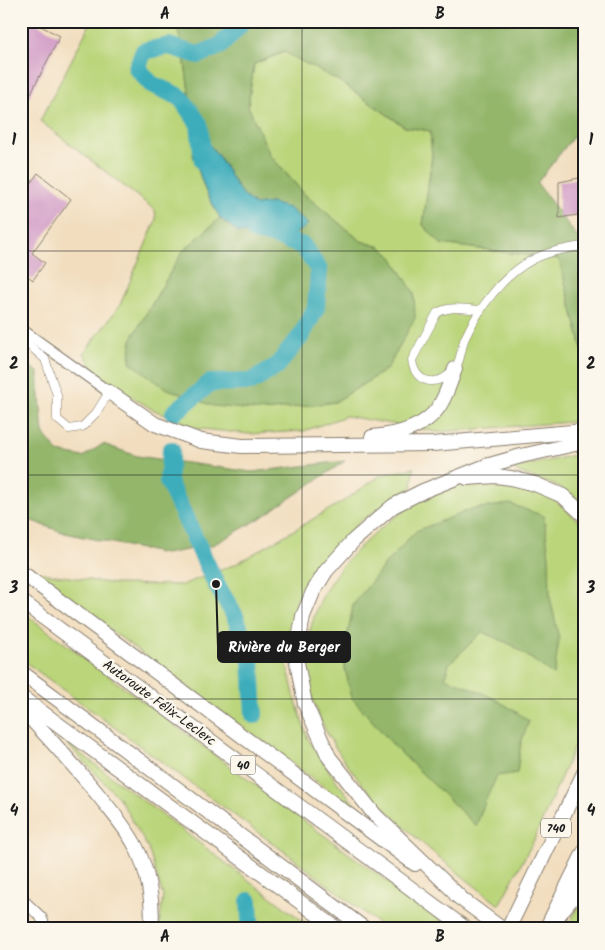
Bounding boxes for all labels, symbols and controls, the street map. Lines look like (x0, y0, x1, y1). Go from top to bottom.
text: A (160, 2, 170, 27)
text: B (435, 2, 445, 27)
text: 1 (12, 128, 17, 153)
text: 1 (589, 128, 594, 153)
text: 2 (9, 352, 19, 377)
text: 2 (586, 352, 596, 377)
text: 3 (9, 576, 19, 601)
text: 3 (586, 576, 596, 601)
callout: Rivière du Berger (218, 632, 350, 662)
text: Rivière du Berger (228, 636, 340, 660)
street label: Autoroute Félix-Leclerc (98, 654, 220, 752)
road number: 40 (230, 756, 256, 774)
text: 4 (10, 799, 19, 824)
text: 4 (587, 799, 596, 824)
road number: 740 (541, 818, 571, 838)
text: A (160, 925, 170, 950)
text: B (435, 925, 445, 950)

